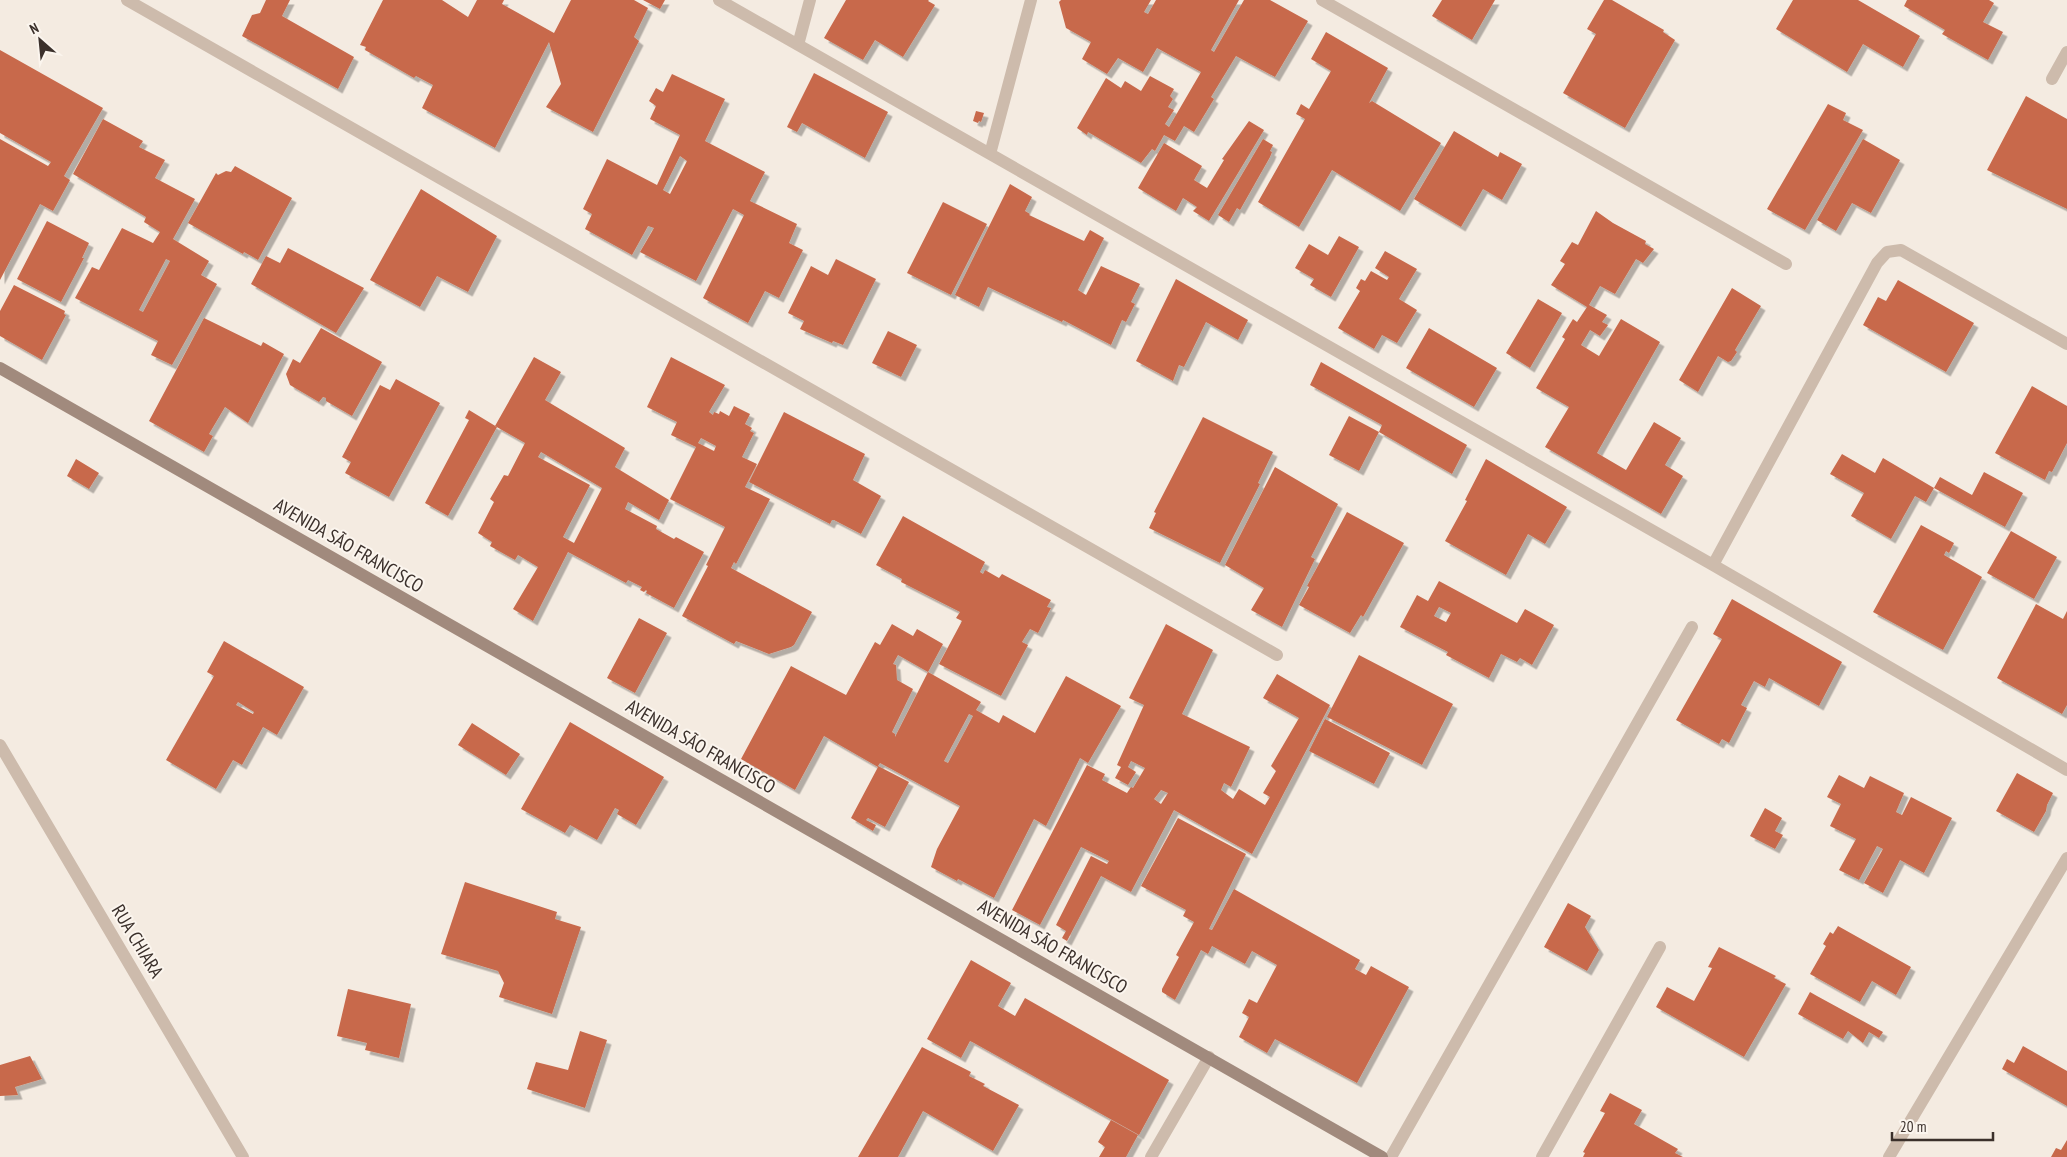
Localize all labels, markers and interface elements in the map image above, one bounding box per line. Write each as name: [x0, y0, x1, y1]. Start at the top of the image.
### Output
north arrow: [15, 15, 65, 65]
text: N: [27, 19, 42, 38]
street label: AVENIDA SÃO FRANCISCO: [270, 492, 428, 598]
street label: AVENIDA SÃO FRANCISCO: [622, 693, 780, 799]
street label: AVENIDA SÃO FRANCISCO: [974, 893, 1132, 999]
street label: RUA CHIARA: [107, 900, 169, 982]
scale bar: [1892, 1110, 1993, 1142]
text: 20 m: [1900, 1117, 1926, 1136]

